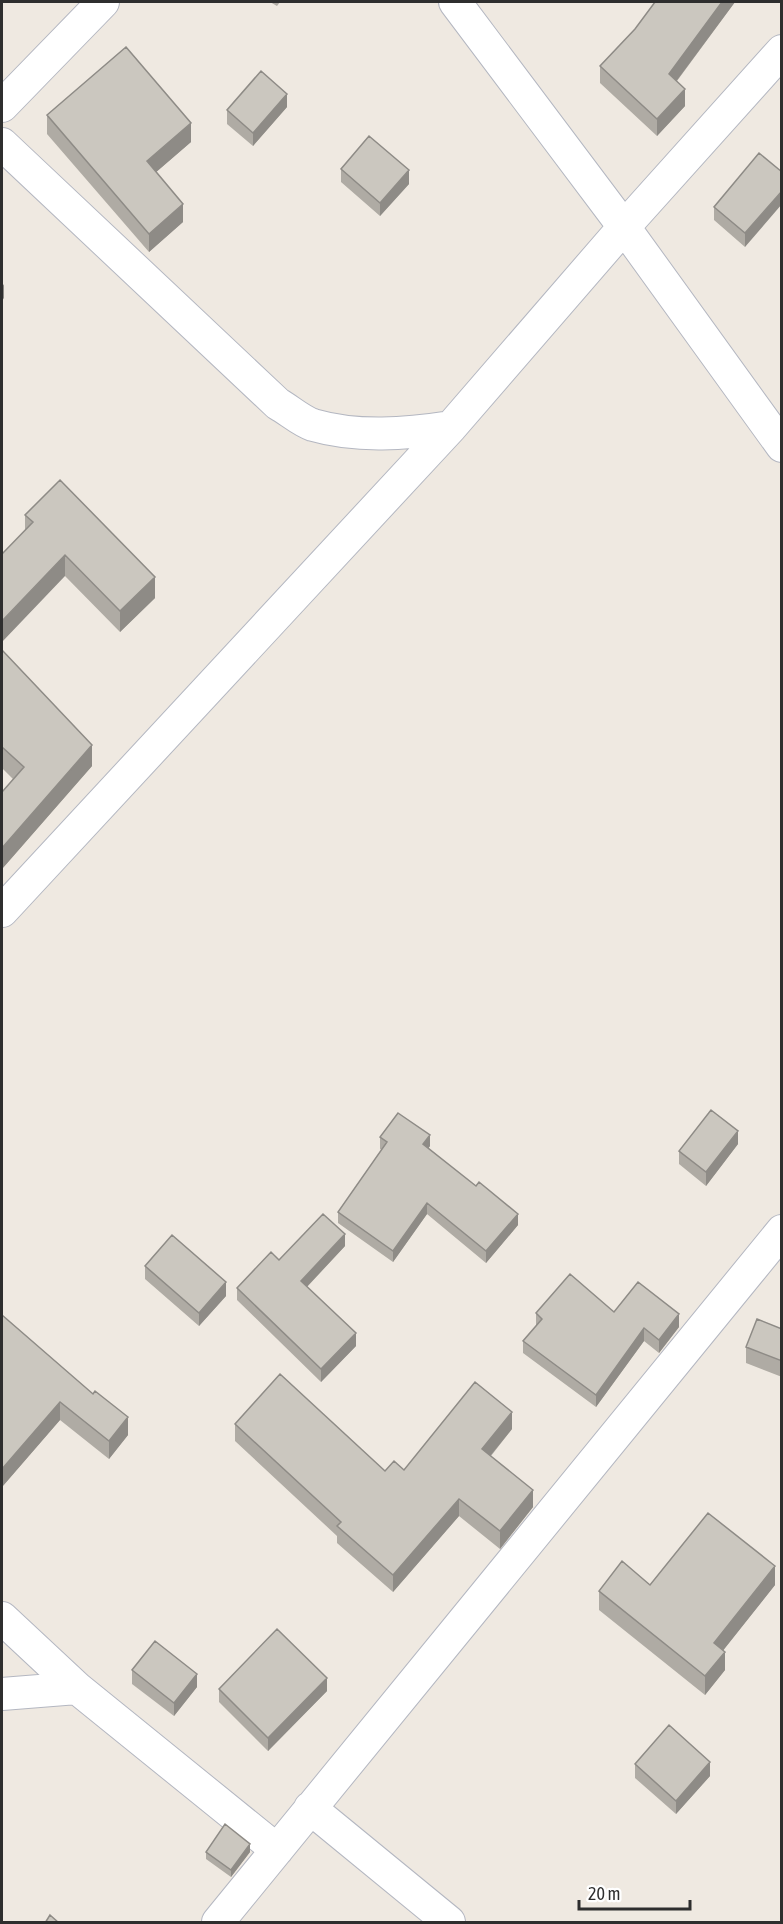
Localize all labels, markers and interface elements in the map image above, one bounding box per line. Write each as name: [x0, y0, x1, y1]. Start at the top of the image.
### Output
scale bar: [579, 1873, 690, 1911]
text: 20 m: [588, 1883, 620, 1904]

